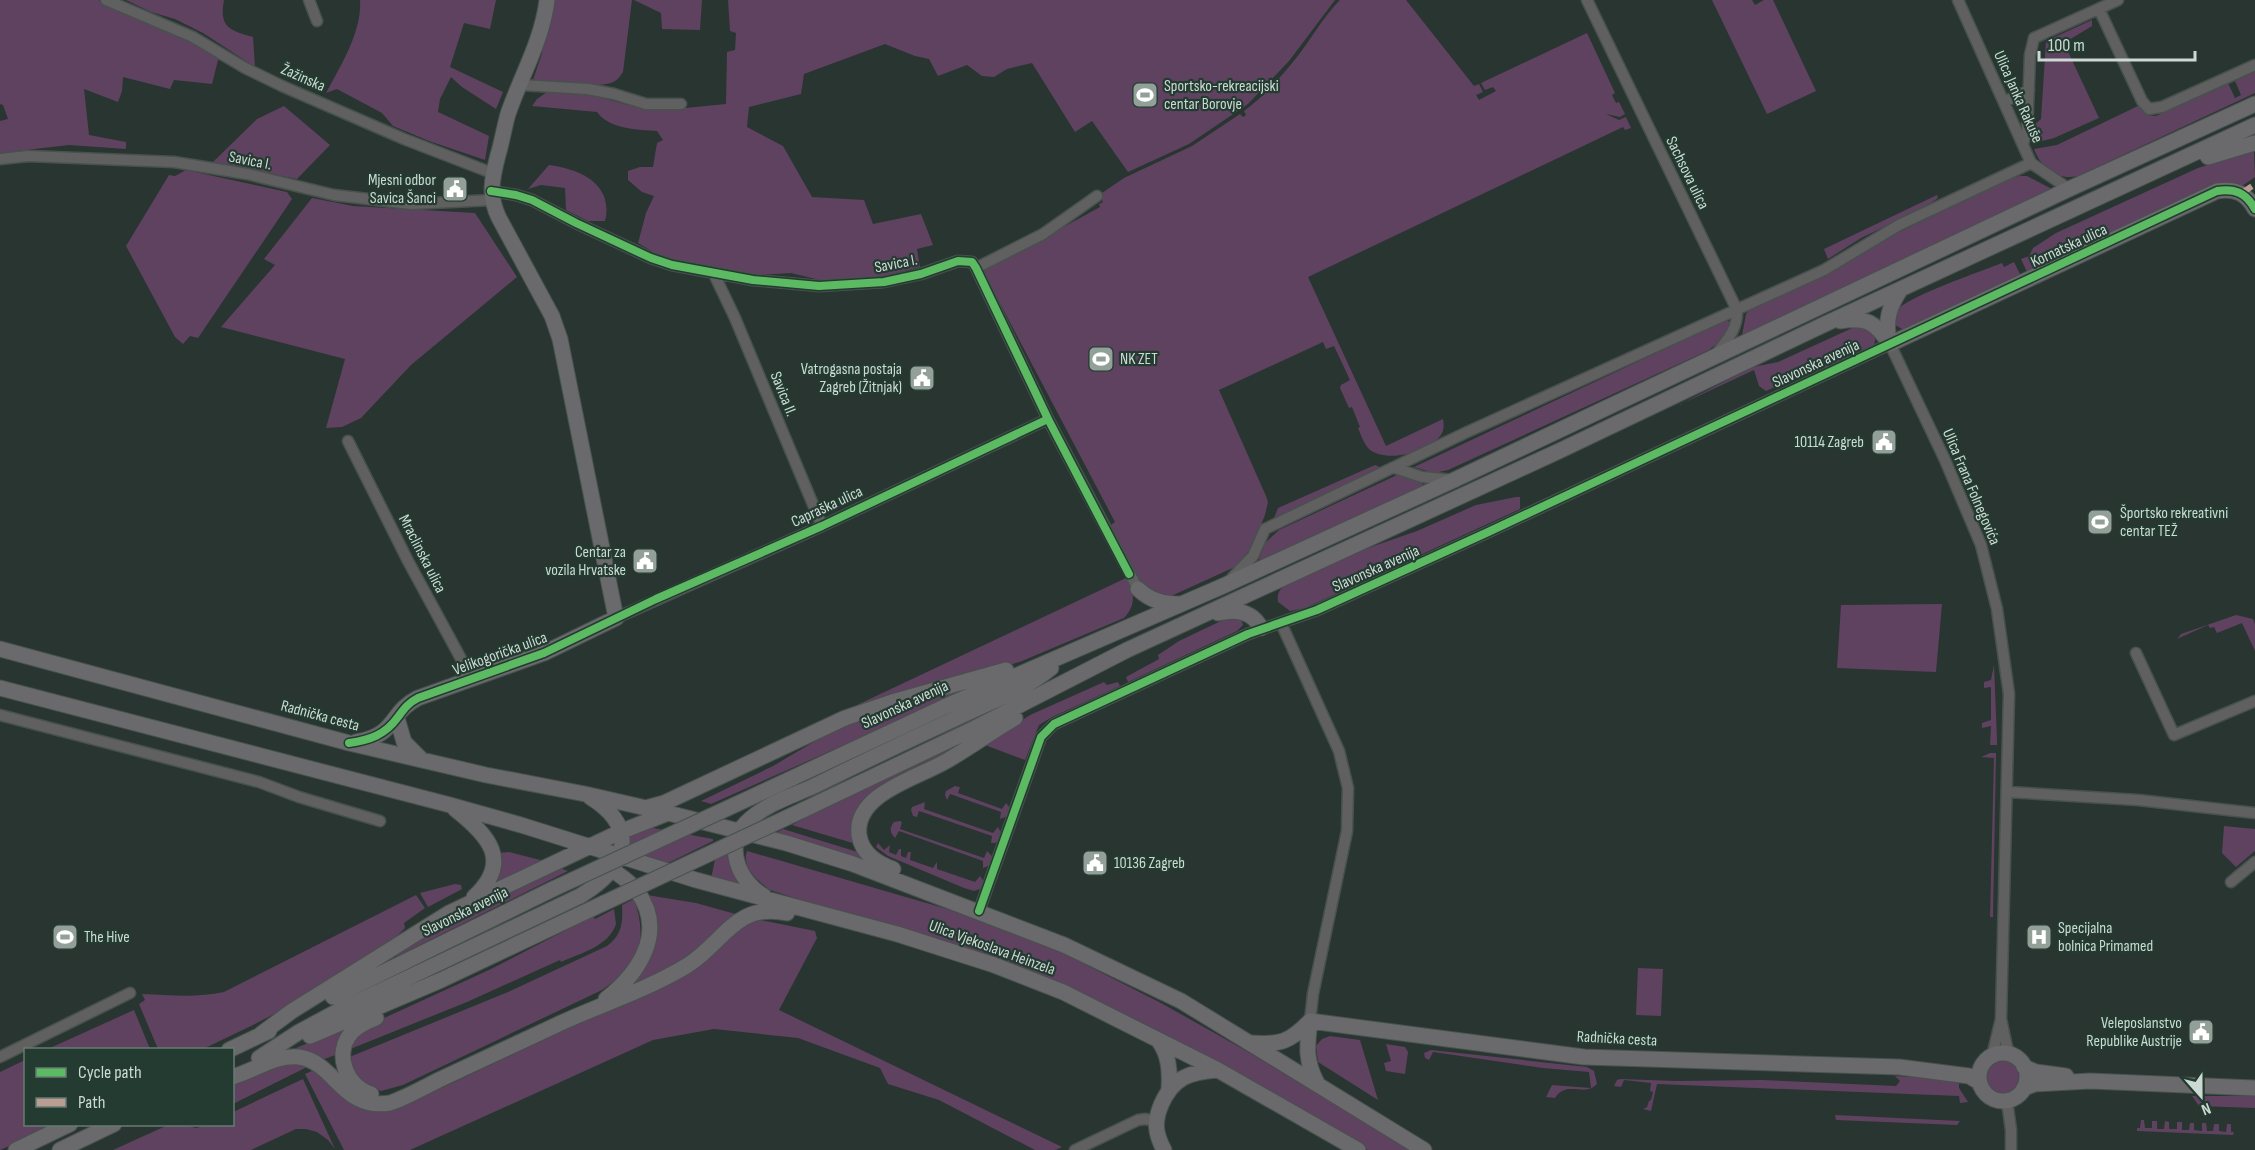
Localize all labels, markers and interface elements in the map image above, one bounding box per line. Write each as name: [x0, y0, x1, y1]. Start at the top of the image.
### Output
scale bar: [2039, 24, 2195, 62]
text: 100 m: [2048, 35, 2085, 56]
street label: Ulica Janka Rakuše: [1989, 48, 2047, 146]
street label: Žažinska: [278, 60, 328, 96]
place label: Sportsko-rekreacijski centar Borovje: [1164, 77, 1279, 114]
sports icon: Sportsko-rekreacijski centar Borovje: [1130, 80, 1160, 110]
street label: Sachsova ulica: [1661, 134, 1713, 212]
street label: Savica I.: [227, 148, 273, 174]
place label: Mjesni odbor Savica Šanci: [368, 171, 436, 208]
public building icon: Mjesni odbor Savica Šanci: [440, 174, 470, 204]
street label: Kornatska ulica: [2028, 220, 2110, 272]
street label: Savica I.: [873, 251, 919, 277]
street label: Slavonska avenija: [1770, 336, 1862, 392]
sports icon: NK ZET: [1086, 344, 1116, 374]
place label: NK ZET: [1120, 350, 1158, 369]
place label: Vatrogasna postaja Zagreb (Žitnjak): [801, 360, 902, 397]
public building icon: Vatrogasna postaja Zagreb (Žitnjak): [907, 363, 937, 393]
street label: Savica II.: [765, 369, 801, 419]
street label: Ulica Frana Folnegovića: [1938, 426, 2004, 548]
public building icon: 10114 Zagreb: [1869, 427, 1899, 457]
place label: 10114 Zagreb: [1794, 433, 1864, 452]
street label: Capraška ulica: [788, 482, 866, 532]
place label: Športsko rekreativni centar TEŽ: [2120, 504, 2228, 541]
sports icon: Športsko rekreativni centar TEŽ: [2085, 507, 2115, 537]
street label: Mraclinska ulica: [394, 512, 450, 596]
street label: Slavonska avenija: [1329, 541, 1423, 597]
place label: Centar za vozila Hrvatske: [545, 543, 626, 580]
public building icon: Centar za vozila Hrvatske: [630, 546, 660, 576]
street label: Velikogorička ulica: [450, 628, 550, 680]
street label: Slavonska avenija: [859, 677, 951, 733]
street label: Radnička cesta: [279, 696, 361, 736]
public building icon: 10136 Zagreb: [1080, 848, 1110, 878]
place label: 10136 Zagreb: [1114, 854, 1185, 873]
street label: Slavonska avenija: [419, 883, 511, 941]
street label: Ulica Vjekoslava Heinzela: [926, 916, 1058, 980]
place label: Specijalna bolnica Primamed: [2058, 919, 2153, 956]
sports icon: The Hive: [50, 922, 80, 952]
hospital icon: Specijalna bolnica Primamed: [2024, 922, 2054, 952]
place label: The Hive: [84, 928, 130, 947]
place label: Veleposlanstvo Republike Austrije: [2086, 1014, 2182, 1051]
public building icon: Veleposlanstvo Republike Austrije: [2186, 1017, 2216, 1047]
street label: Radnička cesta: [1576, 1027, 1658, 1051]
legend: [24, 1048, 234, 1126]
text: Cycle path: [78, 1062, 142, 1083]
north arrow: [2171, 1066, 2231, 1126]
text: Path: [78, 1092, 106, 1113]
text: N: [2198, 1098, 2213, 1119]

